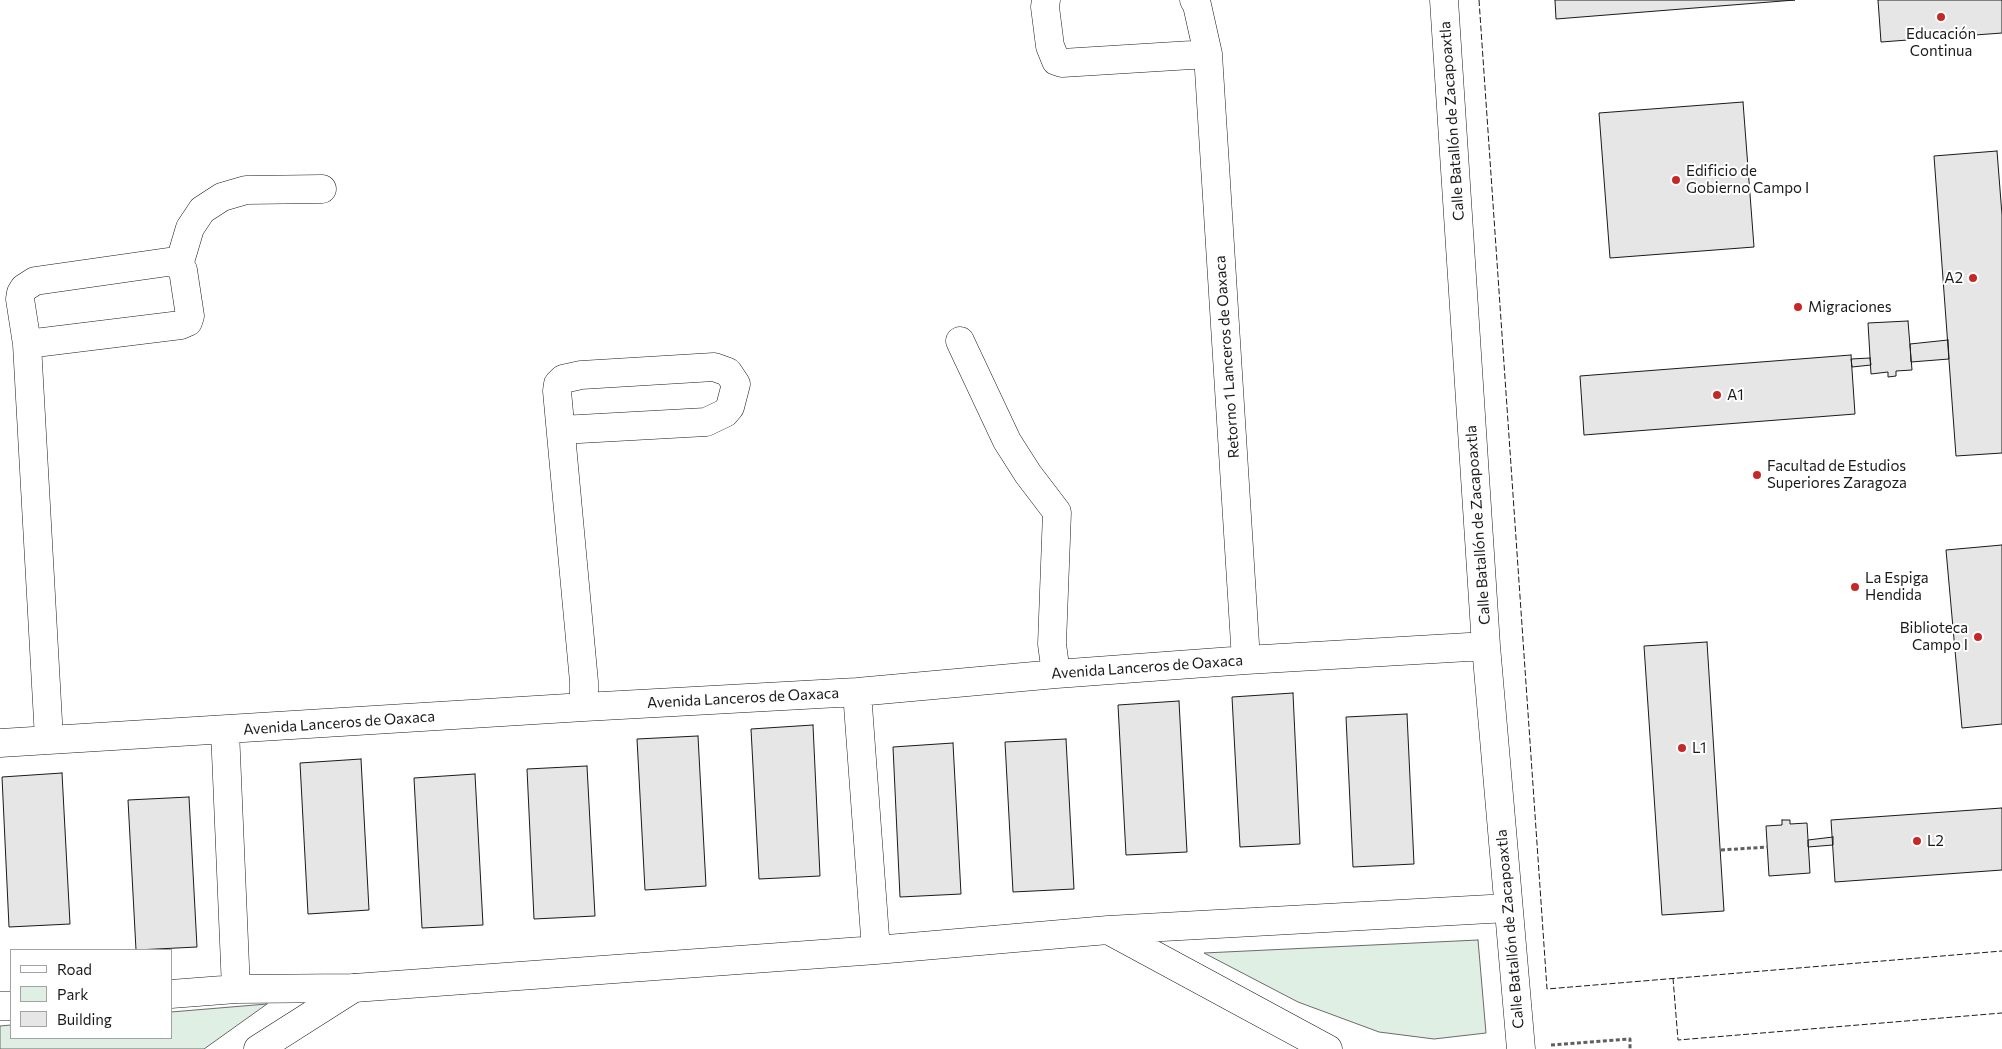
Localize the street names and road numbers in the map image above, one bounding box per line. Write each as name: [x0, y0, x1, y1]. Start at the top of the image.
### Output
street label: Calle Batallón de Zacapoaxtla: [1436, 21, 1468, 221]
street label: Retorno 1 Lanceros de Oaxaca: [1211, 255, 1243, 459]
street label: Calle Batallón de Zacapoaxtla: [1462, 425, 1494, 625]
street label: Avenida Lanceros de Oaxaca: [1051, 651, 1243, 683]
street label: Avenida Lanceros de Oaxaca: [647, 684, 839, 712]
street label: Avenida Lanceros de Oaxaca: [243, 707, 435, 739]
street label: Calle Batallón de Zacapoaxtla: [1492, 829, 1528, 1029]

